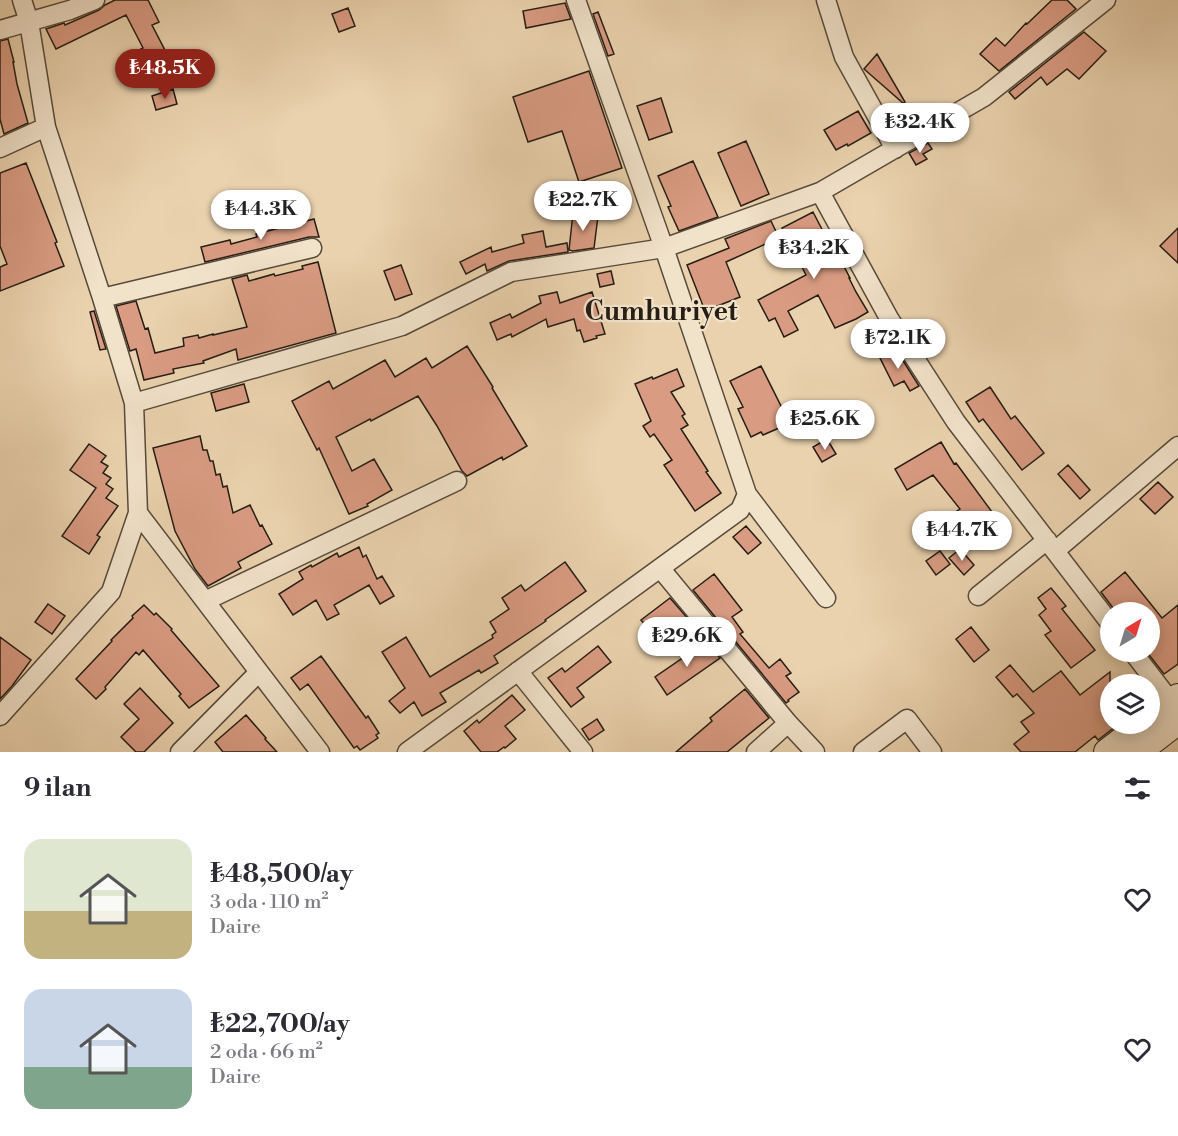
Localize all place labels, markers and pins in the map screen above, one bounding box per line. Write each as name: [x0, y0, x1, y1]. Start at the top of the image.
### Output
pin: ₺48.5K: [116, 49, 214, 100]
pin: ₺32.4K: [871, 103, 969, 154]
pin: ₺22.7K: [534, 181, 632, 232]
pin: ₺44.3K: [212, 190, 310, 241]
pin: ₺34.2K: [765, 229, 863, 280]
pin: ₺72.1K: [849, 319, 947, 370]
pin: ₺25.6K: [776, 400, 874, 451]
pin: ₺44.7K: [913, 511, 1011, 562]
pin: ₺29.6K: [638, 617, 736, 668]

